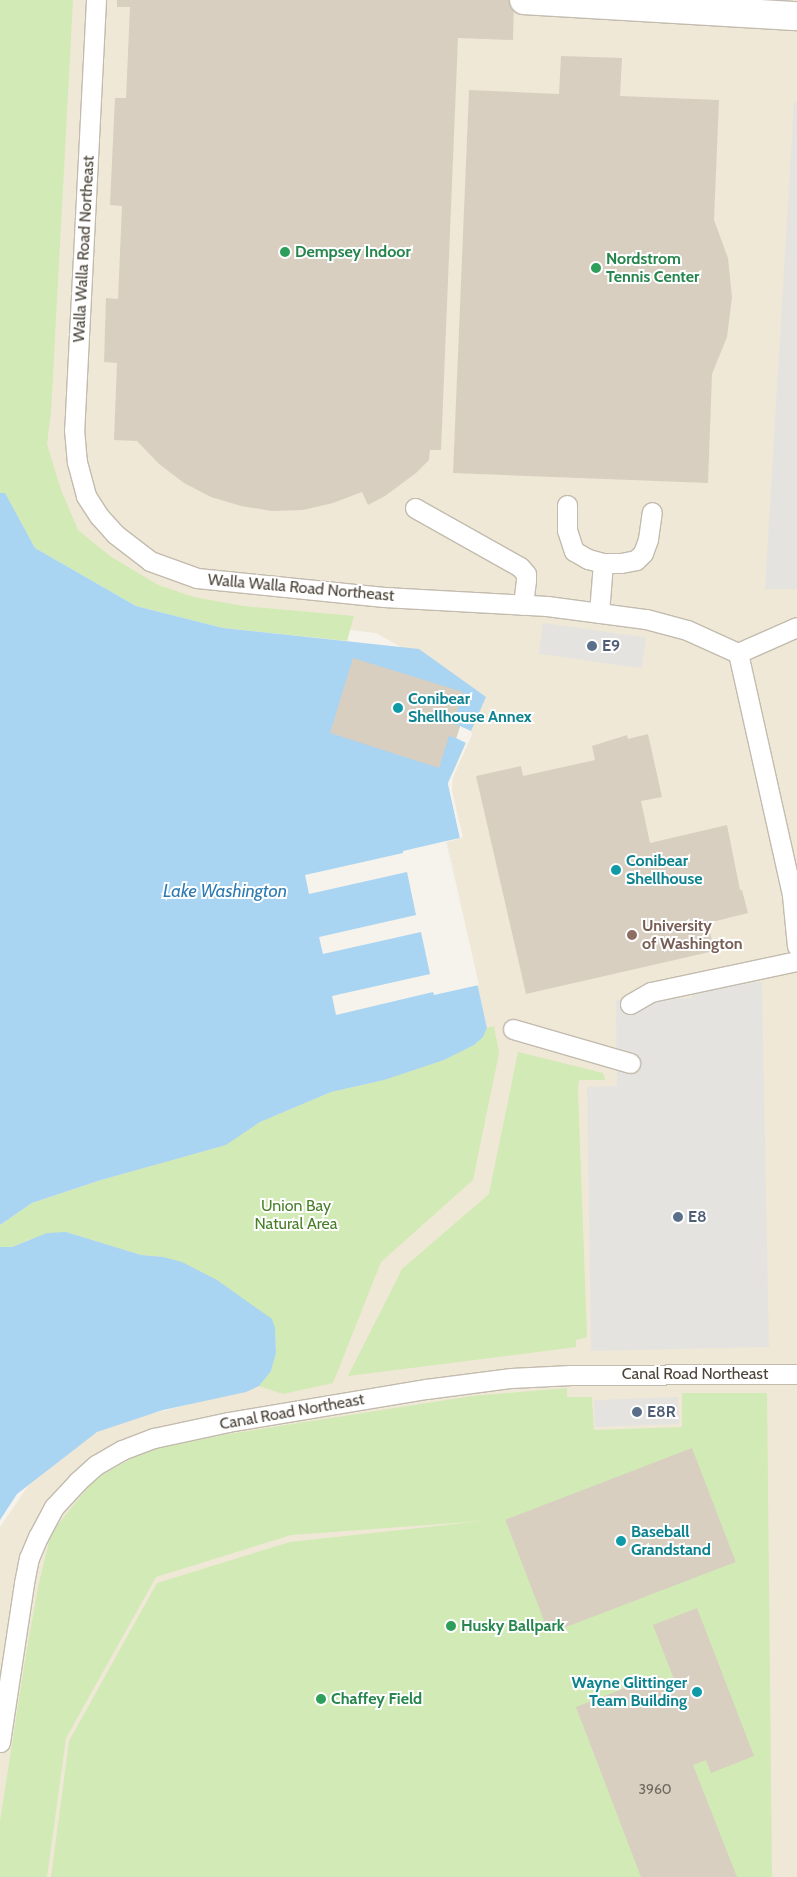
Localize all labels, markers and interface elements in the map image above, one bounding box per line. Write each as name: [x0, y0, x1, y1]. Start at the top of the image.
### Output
street label: Walla Walla Road Northeast: [70, 155, 98, 343]
place label: Dempsey Indoor: [295, 242, 411, 262]
marker: Dempsey Indoor: [279, 246, 291, 258]
place label: Nordstrom Tennis Center: [606, 249, 699, 287]
marker: Nordstrom Tennis Center: [590, 262, 602, 274]
street label: Walla Walla Road Northeast: [207, 570, 395, 606]
place label: E9: [602, 636, 620, 656]
marker: E9: [586, 640, 598, 652]
place label: Conibear Shellhouse Annex: [408, 689, 532, 727]
marker: Conibear Shellhouse Annex: [392, 702, 404, 714]
place label: Conibear Shellhouse: [626, 851, 702, 889]
marker: Conibear Shellhouse: [610, 864, 622, 876]
water label: Lake Washington: [163, 880, 287, 902]
place label: University of Washington: [642, 916, 743, 954]
marker: University of Washington: [626, 929, 638, 941]
park label: Union Bay Natural Area: [255, 1196, 337, 1234]
place label: E8: [688, 1207, 707, 1227]
marker: E8: [672, 1211, 684, 1223]
street label: Canal Road Northeast: [622, 1364, 768, 1384]
street label: Canal Road Northeast: [218, 1390, 366, 1434]
place label: E8R: [647, 1402, 676, 1422]
marker: E8R: [631, 1406, 643, 1418]
place label: Baseball Grandstand: [631, 1522, 711, 1560]
marker: Baseball Grandstand: [615, 1535, 627, 1547]
place label: Husky Ballpark: [461, 1616, 565, 1636]
marker: Husky Ballpark: [445, 1620, 457, 1632]
place label: Wayne Glittinger Team Building: [572, 1673, 687, 1711]
marker: Wayne Glittinger Team Building: [691, 1686, 703, 1698]
place label: Chaffey Field: [331, 1689, 422, 1709]
marker: Chaffey Field: [315, 1693, 327, 1705]
house number: 3960: [638, 1781, 672, 1797]

